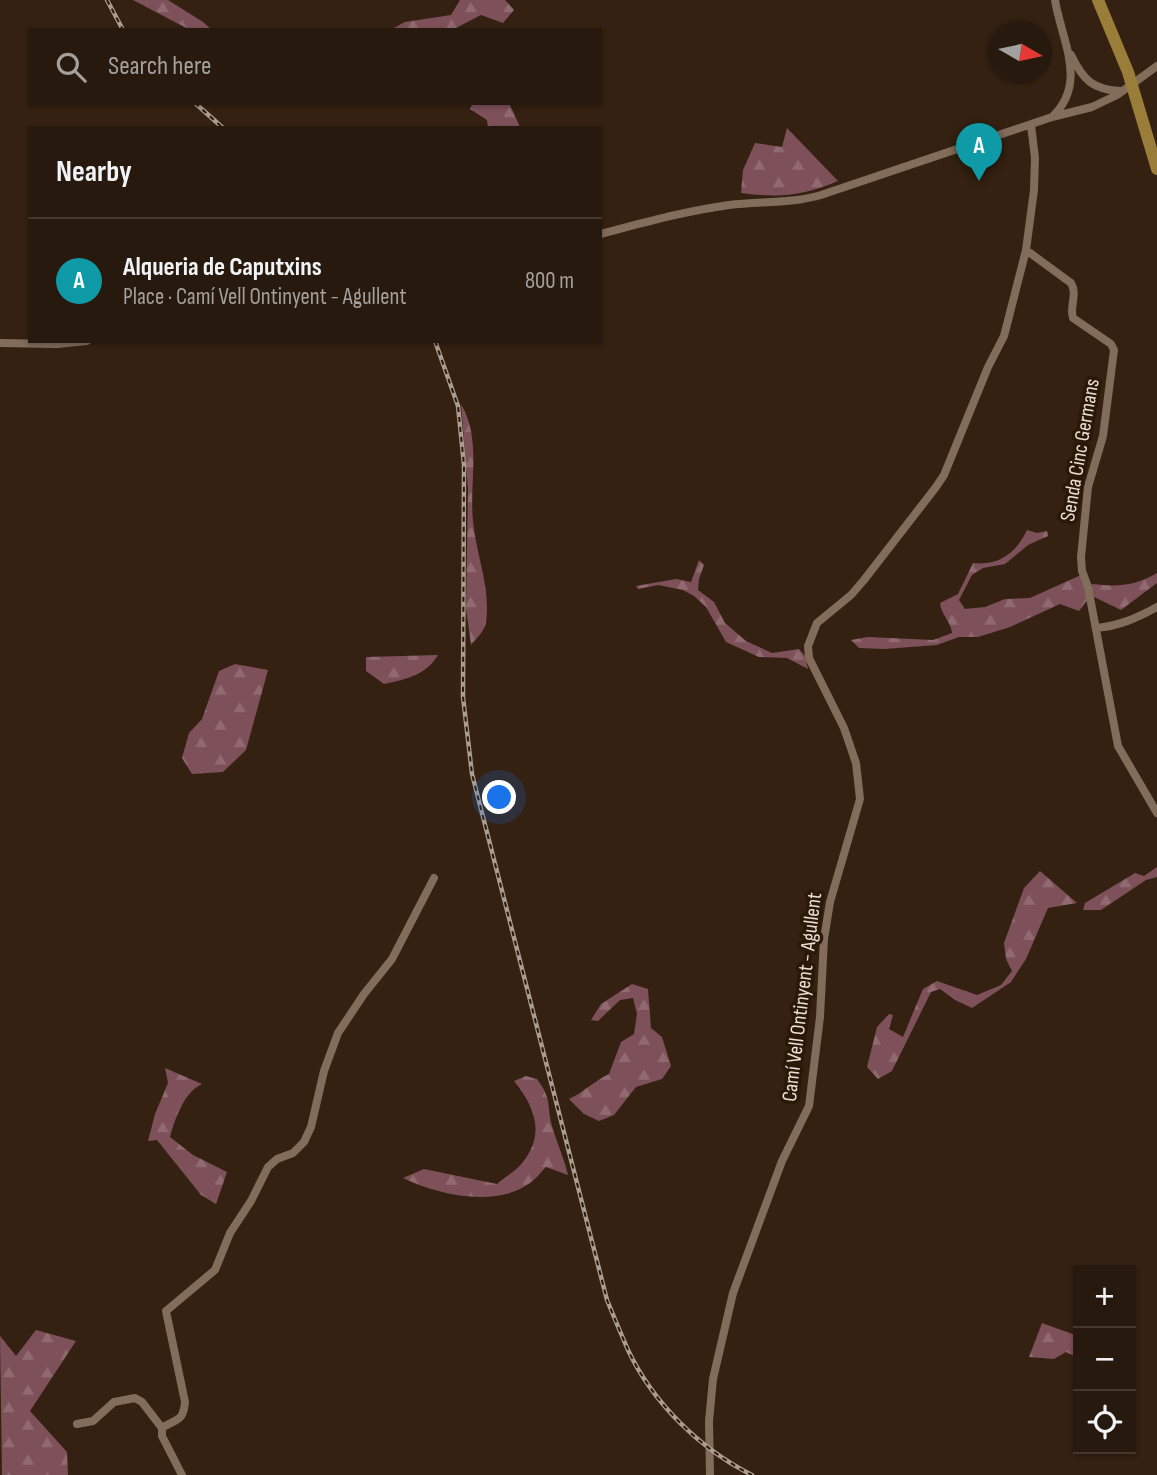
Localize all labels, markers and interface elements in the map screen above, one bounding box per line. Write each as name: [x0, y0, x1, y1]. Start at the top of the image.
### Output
north arrow: [989, 21, 1052, 84]
search box: [28, 28, 602, 105]
icon: search: [52, 48, 90, 86]
text: Search here: [108, 51, 211, 82]
pin: A: [956, 123, 1002, 181]
text: Nearby: [56, 154, 132, 190]
text: Alqueria de Caputxins: [123, 252, 322, 283]
text: A: [74, 267, 84, 295]
text: 800 m: [525, 267, 574, 295]
text: Place · Camí Vell Ontinyent - Agullent: [123, 283, 406, 311]
street label: Senda Cinc Germans: [1055, 377, 1105, 523]
your location: [482, 780, 516, 814]
street label: Camí Vell Ontinyent - Agullent: [777, 891, 827, 1103]
map controls: [1073, 1265, 1136, 1454]
button: +: [1073, 1265, 1136, 1328]
button: −: [1073, 1328, 1136, 1391]
button: locate: [1073, 1391, 1136, 1454]

